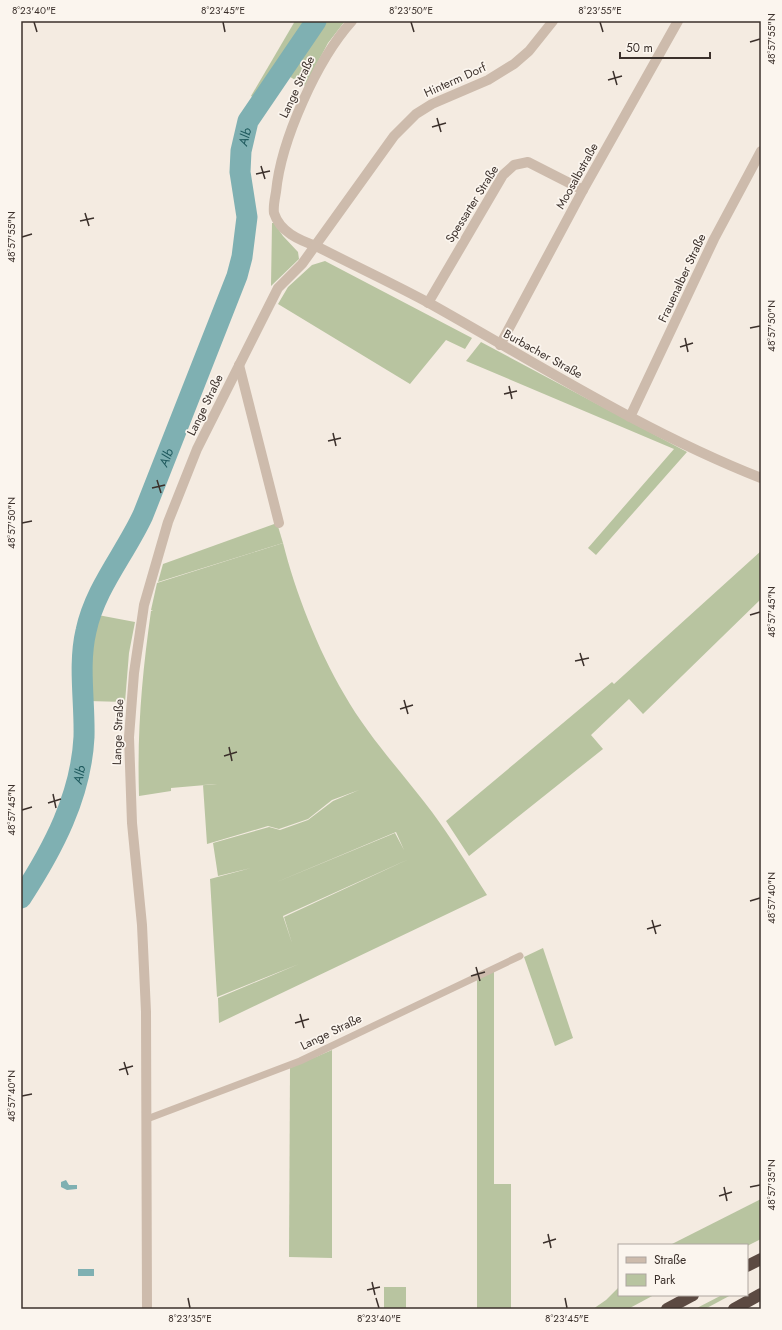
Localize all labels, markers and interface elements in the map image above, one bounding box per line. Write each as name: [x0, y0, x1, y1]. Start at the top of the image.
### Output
text: 8°23'40"E: [12, 3, 56, 18]
text: 8°23'45"E: [201, 3, 245, 18]
text: 8°23'50"E: [389, 3, 433, 18]
text: 8°23'55"E: [578, 3, 622, 18]
text: 48°57'55"N: [764, 13, 779, 65]
scale bar: [620, 34, 710, 60]
text: 50 m: [626, 39, 653, 57]
street label: Lange Straße: [275, 53, 319, 121]
street label: Hinterm Dorf: [421, 58, 490, 102]
water label: Alb: [233, 125, 256, 149]
street label: Moosalbstraße: [551, 139, 603, 213]
street label: Spessarter Straße: [441, 162, 503, 246]
text: 48°57'55"N: [4, 211, 19, 263]
street label: Frauenalber Straße: [654, 231, 710, 325]
text: 48°57'50"N: [764, 300, 779, 352]
street label: Burbacher Straße: [500, 325, 586, 383]
street label: Lange Straße: [182, 371, 228, 439]
water label: Alb: [153, 444, 178, 470]
text: 48°57'50"N: [4, 497, 19, 549]
text: 48°57'45"N: [764, 586, 779, 638]
street label: Lange Straße: [108, 699, 128, 765]
water label: Alb: [67, 763, 90, 787]
text: 48°57'45"N: [4, 784, 19, 836]
text: 48°57'40"N: [764, 872, 779, 924]
street label: Lange Straße: [297, 1009, 365, 1055]
text: 48°57'40"N: [4, 1070, 19, 1122]
text: 48°57'35"N: [764, 1159, 779, 1211]
legend: [618, 1244, 748, 1296]
text: Straße: [654, 1251, 686, 1269]
text: Park: [654, 1271, 676, 1289]
text: 8°23'35"E: [168, 1311, 212, 1326]
text: 8°23'40"E: [357, 1311, 401, 1326]
text: 8°23'45"E: [545, 1311, 589, 1326]

